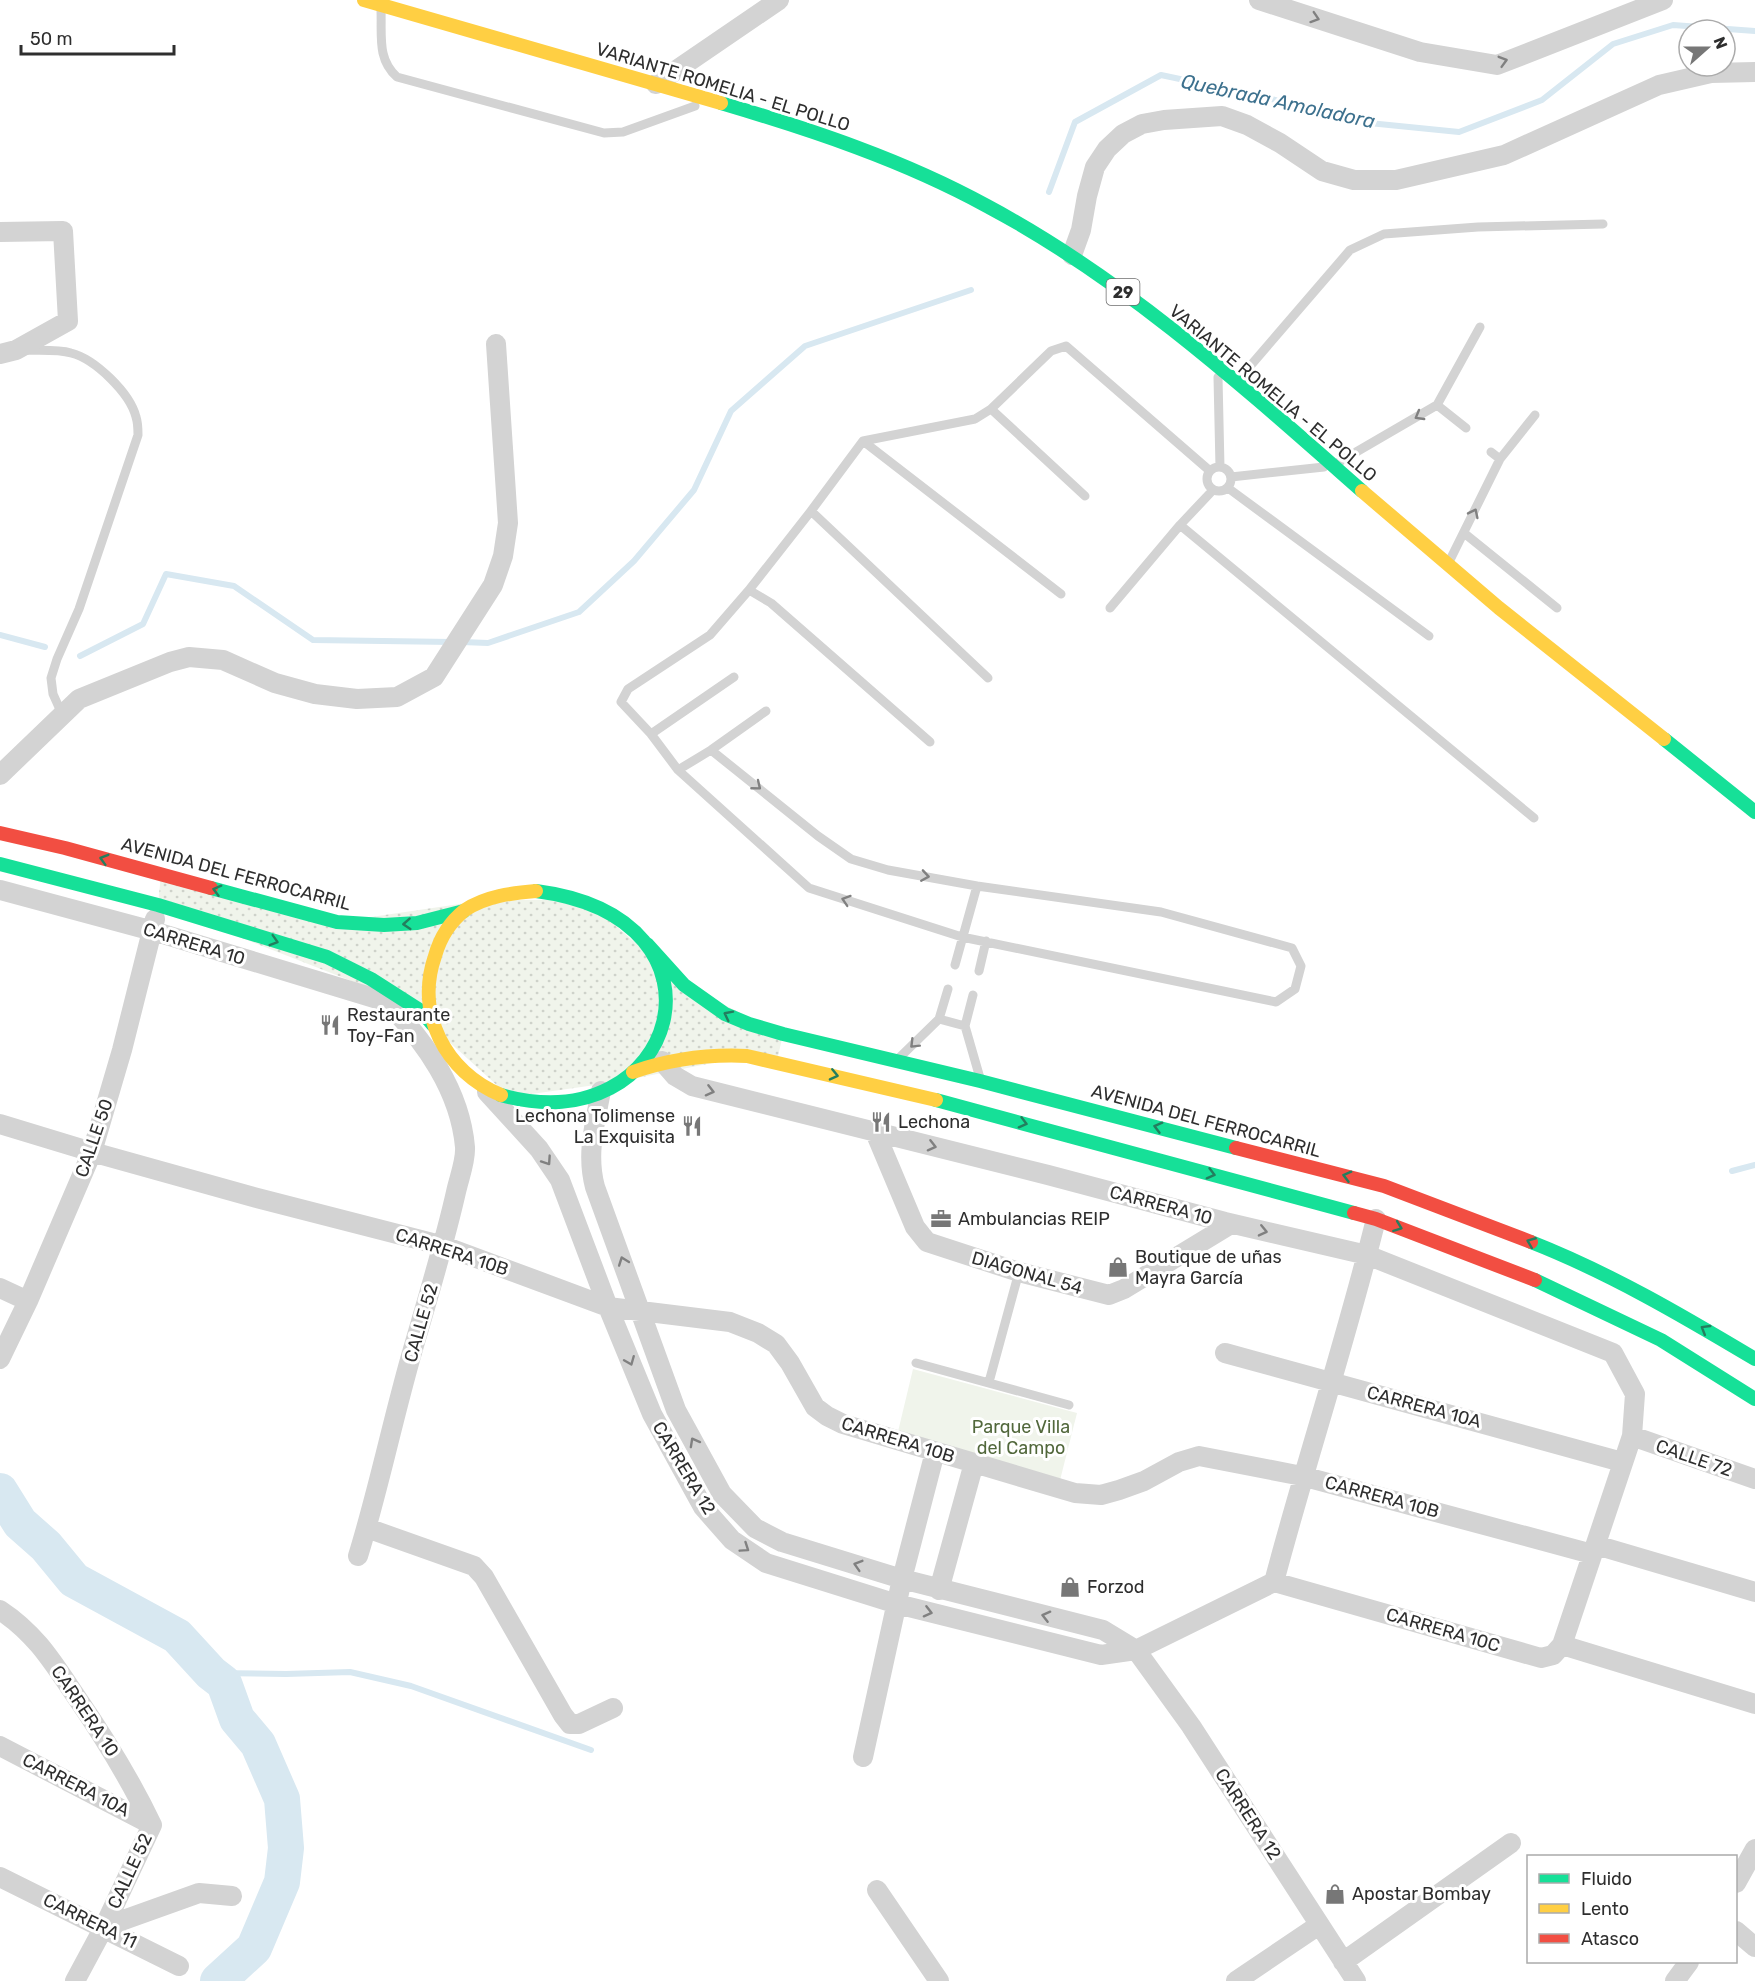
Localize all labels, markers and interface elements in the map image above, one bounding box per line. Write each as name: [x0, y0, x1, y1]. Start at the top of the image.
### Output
one-way arrow: [1309, 11, 1320, 23]
scale bar: [21, 18, 174, 56]
north arrow: [1677, 18, 1737, 78]
text: 50 m: [30, 28, 73, 50]
text: N: [1710, 34, 1731, 52]
street label: VARIANTE ROMELIA - EL POLLO: [593, 38, 853, 136]
one-way arrow: [1497, 56, 1507, 69]
water label: Quebrada Amoladora: [1179, 69, 1378, 133]
road number: 29: [1106, 279, 1140, 305]
street label: VARIANTE ROMELIA - EL POLLO: [1165, 300, 1381, 486]
one-way arrow: [1415, 409, 1425, 420]
one-way arrow: [1467, 508, 1479, 519]
one-way arrow: [750, 779, 761, 790]
street label: AVENIDA DEL FERROCARRIL: [119, 833, 353, 915]
one-way arrow: [99, 854, 110, 866]
one-way arrow: [920, 869, 930, 882]
one-way arrow: [212, 884, 222, 897]
one-way arrow: [841, 895, 852, 907]
one-way arrow: [403, 917, 412, 930]
street label: CARRERA 10: [140, 918, 248, 970]
one-way arrow: [268, 934, 279, 946]
place label: Restaurante Toy-Fan: [347, 1004, 450, 1047]
one-way arrow: [724, 1010, 735, 1022]
restaurant icon: Restaurante Toy-Fan: [318, 1013, 342, 1037]
one-way arrow: [910, 1037, 921, 1047]
one-way arrow: [829, 1068, 839, 1081]
street label: AVENIDA DEL FERROCARRIL: [1089, 1080, 1323, 1162]
one-way arrow: [705, 1083, 715, 1096]
street label: CALLE 50: [70, 1096, 118, 1180]
place label: Lechona Tolimense La Exquisita: [515, 1105, 675, 1148]
restaurant icon: Lechona: [869, 1110, 893, 1134]
place label: Lechona: [898, 1111, 970, 1133]
restaurant icon: Lechona Tolimense La Exquisita: [680, 1114, 704, 1138]
one-way arrow: [1018, 1115, 1028, 1128]
one-way arrow: [1154, 1122, 1164, 1134]
one-way arrow: [927, 1139, 937, 1152]
one-way arrow: [540, 1154, 551, 1165]
one-way arrow: [1205, 1167, 1216, 1179]
one-way arrow: [1342, 1171, 1352, 1184]
street label: CARRERA 10: [1107, 1181, 1215, 1229]
office icon: Ambulancias REIP: [929, 1207, 953, 1231]
place label: Ambulancias REIP: [958, 1208, 1110, 1230]
one-way arrow: [1392, 1220, 1403, 1232]
street label: CARRERA 10B: [393, 1223, 511, 1281]
one-way arrow: [1258, 1224, 1268, 1237]
one-way arrow: [1526, 1237, 1537, 1249]
place label: Boutique de uñas Mayra García: [1135, 1246, 1282, 1289]
street label: DIAGONAL 54: [969, 1247, 1085, 1299]
shop icon: Boutique de uñas Mayra García: [1106, 1255, 1130, 1279]
one-way arrow: [617, 1257, 630, 1267]
street label: CALLE 52: [399, 1281, 443, 1365]
one-way arrow: [1701, 1324, 1711, 1336]
one-way arrow: [623, 1354, 635, 1365]
street label: CARRERA 10A: [1364, 1381, 1484, 1433]
street label: CARRERA 10B: [839, 1412, 957, 1468]
park label: Parque Villa del Campo: [972, 1416, 1070, 1459]
street label: CARRERA 12: [648, 1418, 720, 1518]
street label: CALLE 72: [1653, 1435, 1735, 1481]
one-way arrow: [690, 1438, 701, 1449]
street label: CARRERA 10B: [1322, 1471, 1442, 1523]
one-way arrow: [738, 1541, 749, 1552]
one-way arrow: [853, 1560, 864, 1573]
shop icon: Forzod: [1058, 1575, 1082, 1599]
place label: Forzod: [1087, 1576, 1145, 1598]
street label: CARRERA 10C: [1384, 1603, 1502, 1657]
one-way arrow: [923, 1604, 933, 1617]
one-way arrow: [1041, 1610, 1051, 1623]
street label: CARRERA 10: [46, 1661, 124, 1761]
street label: CARRERA 10A: [19, 1749, 133, 1821]
street label: CARRERA 12: [1210, 1764, 1286, 1864]
street label: CALLE 52: [103, 1830, 157, 1912]
legend: [1527, 1855, 1737, 1963]
text: Fluido: [1581, 1868, 1632, 1890]
shop icon: Apostar Bombay: [1323, 1882, 1347, 1906]
place label: Apostar Bombay: [1352, 1883, 1491, 1905]
street label: CARRERA 11: [40, 1889, 140, 1953]
text: Lento: [1581, 1898, 1629, 1920]
text: Atasco: [1581, 1928, 1639, 1950]

